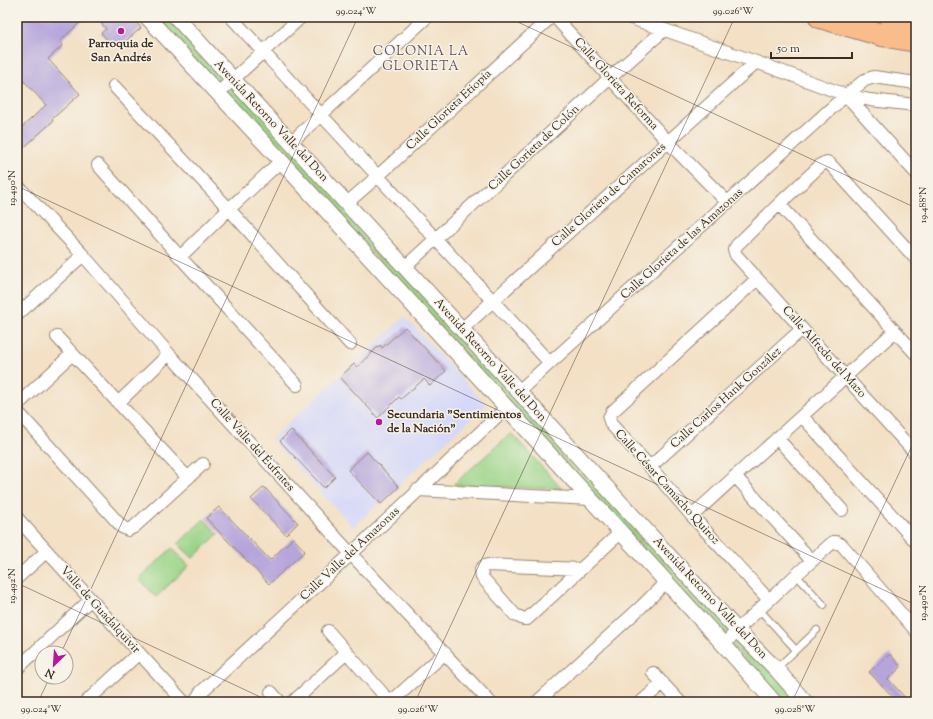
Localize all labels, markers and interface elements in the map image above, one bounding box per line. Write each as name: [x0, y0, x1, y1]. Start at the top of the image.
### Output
text: 99.024°W: [336, 4, 376, 19]
text: 99.026°W: [713, 4, 753, 19]
marker: Parroquia de San Andrés: [116, 26, 126, 36]
street label: Calle Glorieta Reforma: [569, 34, 663, 135]
scale bar: [771, 34, 852, 60]
place label: Parroquia de San Andrés: [88, 35, 154, 67]
text: 50 m: [776, 40, 800, 58]
district label: COLONIA LA GLORIETA: [373, 43, 469, 76]
street label: Avenida Retorno Valle del Don: [209, 56, 333, 186]
street label: Calle Glorieta Etiopía: [402, 65, 496, 155]
street label: Calle Gorieta de Colón: [484, 101, 584, 195]
street label: Calle Glorieta de Camarones: [548, 138, 670, 251]
text: 19.490°N: [5, 170, 20, 206]
street label: Calle Glorieta de las Amazonas: [617, 184, 748, 304]
text: 19.488°N: [916, 187, 931, 223]
street label: Avenida Retorno Valle del Don: [429, 294, 551, 426]
street label: Calle Alfredo del Mazo: [778, 302, 871, 402]
street label: Calle Carlos Hank González: [666, 343, 786, 453]
street label: Calle Valle del Éufrates: [205, 394, 299, 496]
place label: Secundaria "Sentimientos de la Nación": [387, 406, 521, 438]
marker: Secundaria "Sentimientos de la Nación": [374, 417, 384, 427]
street label: Calle César Camacho Quiroz: [610, 425, 724, 549]
street label: Calle Valle del Amazonas: [296, 503, 404, 605]
street label: Avenida Retorno Valle del Don: [648, 533, 772, 663]
street label: Valle de Guadalquivir: [56, 562, 145, 658]
text: 19.492°N: [5, 568, 20, 604]
text: 19.490°N: [916, 585, 931, 621]
north arrow: [34, 645, 74, 685]
text: N: [43, 664, 58, 683]
text: 99.024°W: [21, 702, 61, 717]
text: 99.026°W: [398, 702, 438, 717]
text: 99.028°W: [775, 702, 815, 717]

